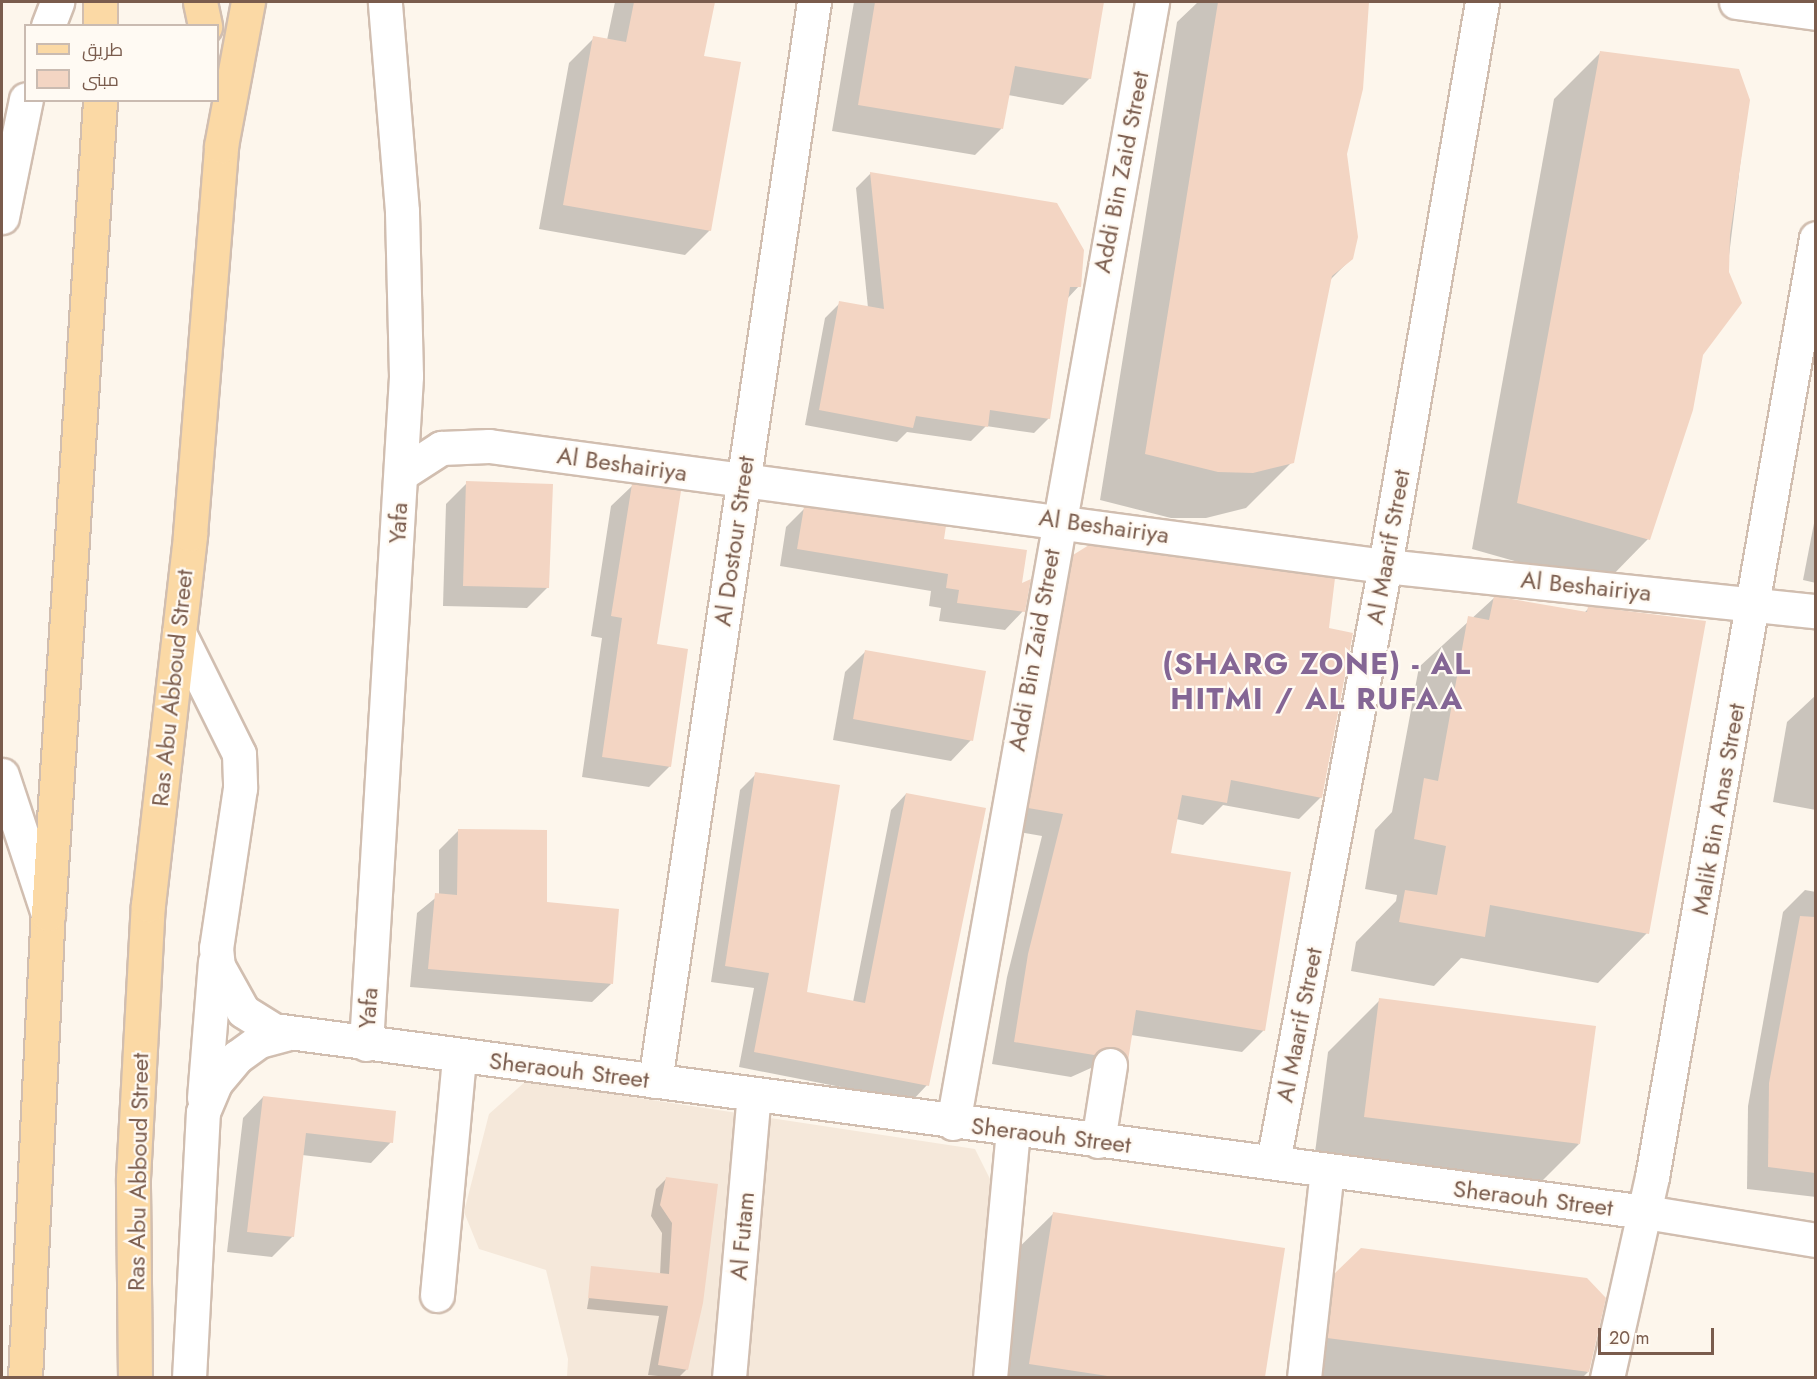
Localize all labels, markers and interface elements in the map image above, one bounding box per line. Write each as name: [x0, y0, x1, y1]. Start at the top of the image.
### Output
legend: [24, 24, 219, 102]
text: طريق: [82, 37, 123, 63]
text: مبنى: [82, 67, 119, 93]
street label: Addi Bin Zaid Street: [1087, 69, 1155, 275]
street label: Al Beshairiya: [555, 441, 689, 487]
street label: Al Dostour Street: [708, 454, 760, 628]
street label: Al Maarif Street: [1360, 467, 1416, 627]
street label: Yafa: [383, 502, 413, 544]
street label: Al Beshairiya: [1037, 503, 1171, 549]
street label: Addi Bin Zaid Street: [1002, 547, 1066, 753]
street label: Al Beshairiya: [1519, 565, 1653, 607]
street label: Ras Abu Abboud Street: [145, 568, 199, 808]
district label: (SHARG ZONE) - AL HITMI / AL RUFAA: [1162, 646, 1472, 716]
street label: Malik Bin Anas Street: [1685, 701, 1751, 917]
street label: Al Maarif Street: [1270, 945, 1328, 1105]
street label: Yafa: [352, 987, 384, 1029]
street label: Sheraouh Street: [488, 1046, 650, 1094]
street label: Ras Abu Abboud Street: [122, 1053, 154, 1291]
street label: Sheraouh Street: [970, 1111, 1132, 1159]
street label: Sheraouh Street: [1452, 1174, 1614, 1222]
street label: Al Futam: [724, 1191, 760, 1281]
scale bar: [1601, 1316, 1716, 1354]
text: 20 m: [1609, 1325, 1649, 1351]

